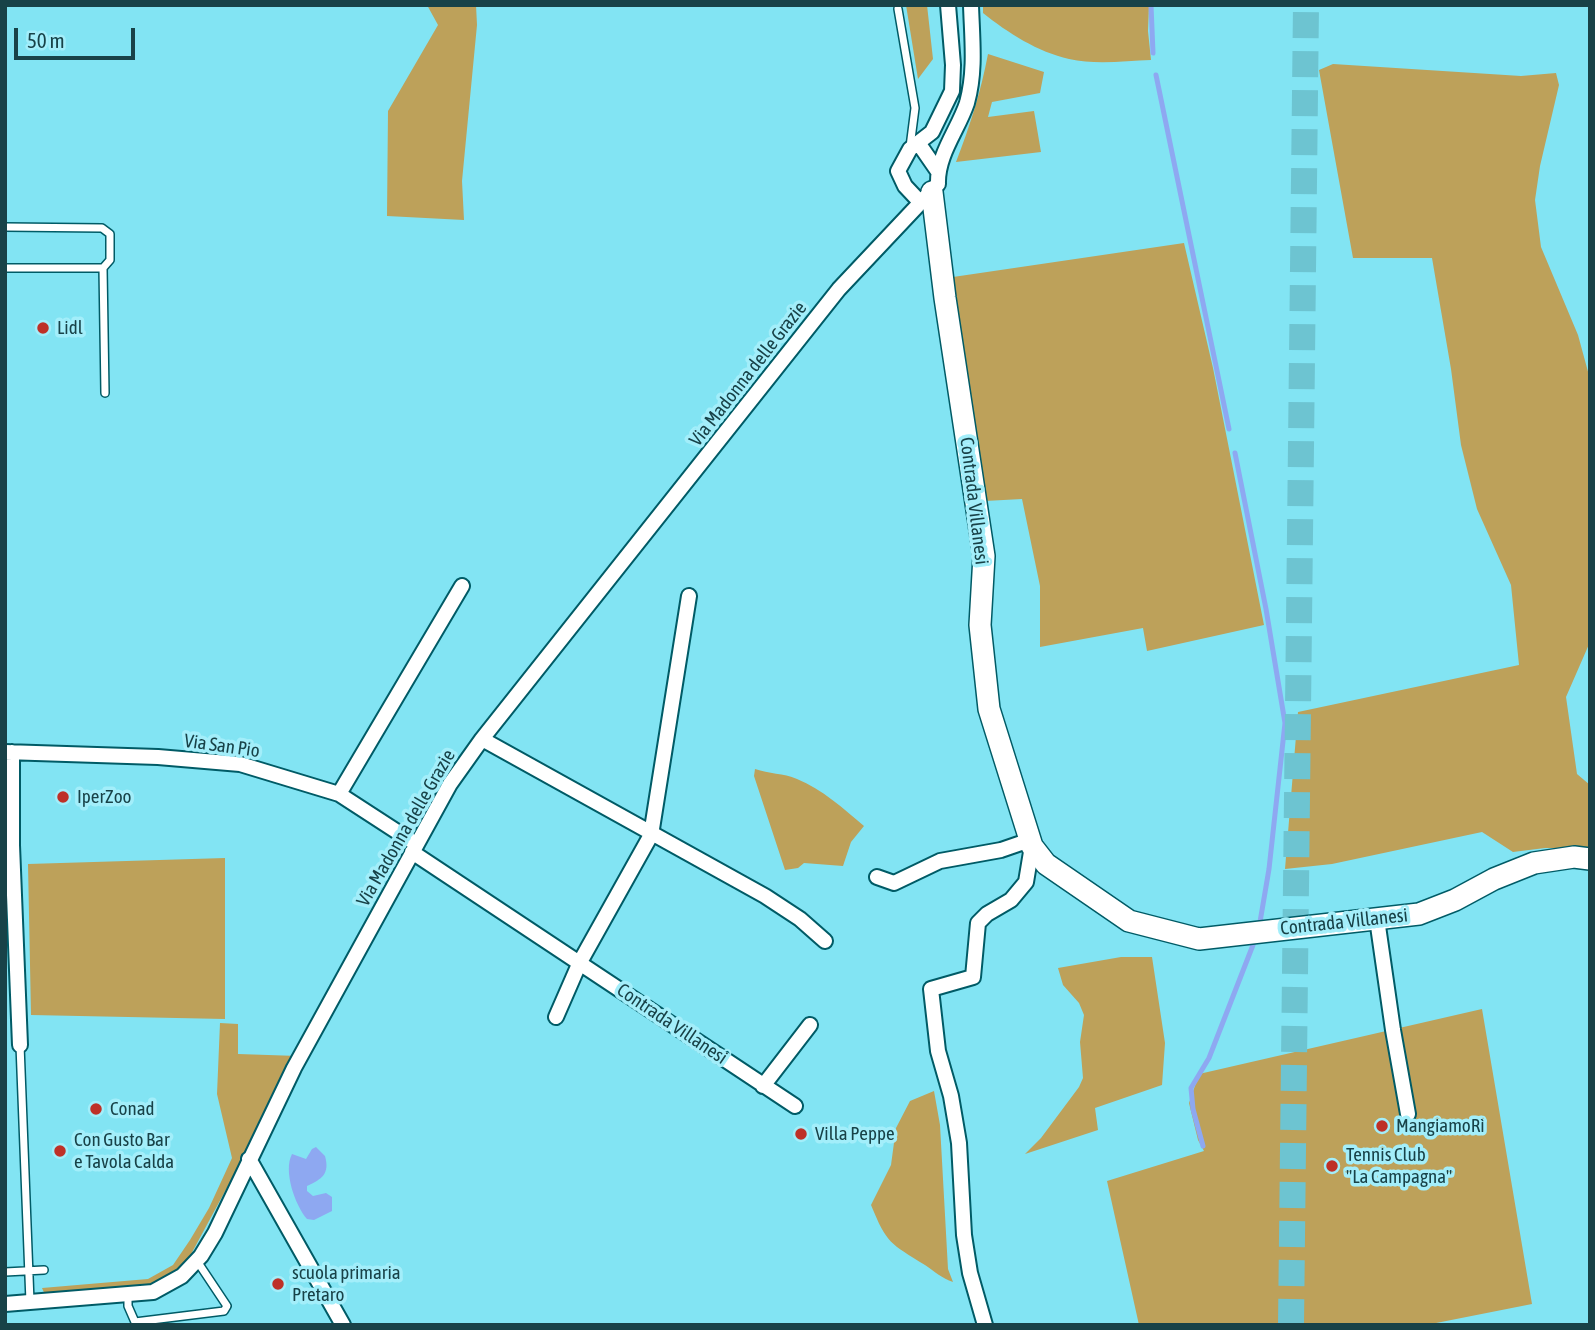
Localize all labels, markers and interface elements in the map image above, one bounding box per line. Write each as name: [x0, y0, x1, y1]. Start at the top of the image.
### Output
scale bar: [18, 14, 138, 58]
text: 50 m: [27, 28, 65, 52]
street label: Via Madonna delle Grazie: [684, 297, 812, 451]
place label: Lidl: [57, 317, 83, 339]
marker: Lidl: [35, 320, 51, 336]
street label: Contrada Villanesi: [955, 436, 993, 566]
street label: Via San Pio: [183, 729, 261, 763]
street label: Via Madonna delle Grazie: [352, 746, 460, 910]
place label: IperZoo: [77, 786, 131, 808]
marker: IperZoo: [55, 789, 71, 805]
street label: Contrada Villanesi: [1279, 904, 1409, 940]
street label: Contrada Villanesi: [612, 979, 732, 1069]
place label: Conad: [110, 1098, 155, 1120]
marker: Conad: [88, 1101, 104, 1117]
place label: MangiamoRì: [1396, 1115, 1485, 1137]
marker: MangiamoRì: [1374, 1118, 1390, 1134]
place label: Villa Peppe: [815, 1123, 895, 1145]
marker: Villa Peppe: [793, 1126, 809, 1142]
place label: Con Gusto Bar e Tavola Calda: [74, 1129, 174, 1173]
marker: Con Gusto Bar e Tavola Calda: [52, 1143, 68, 1159]
place label: Tennis Club "La Campagna": [1346, 1144, 1452, 1188]
marker: Tennis Club "La Campagna": [1324, 1158, 1340, 1174]
place label: scuola primaria Pretaro: [292, 1262, 401, 1306]
marker: scuola primaria Pretaro: [270, 1276, 286, 1292]

